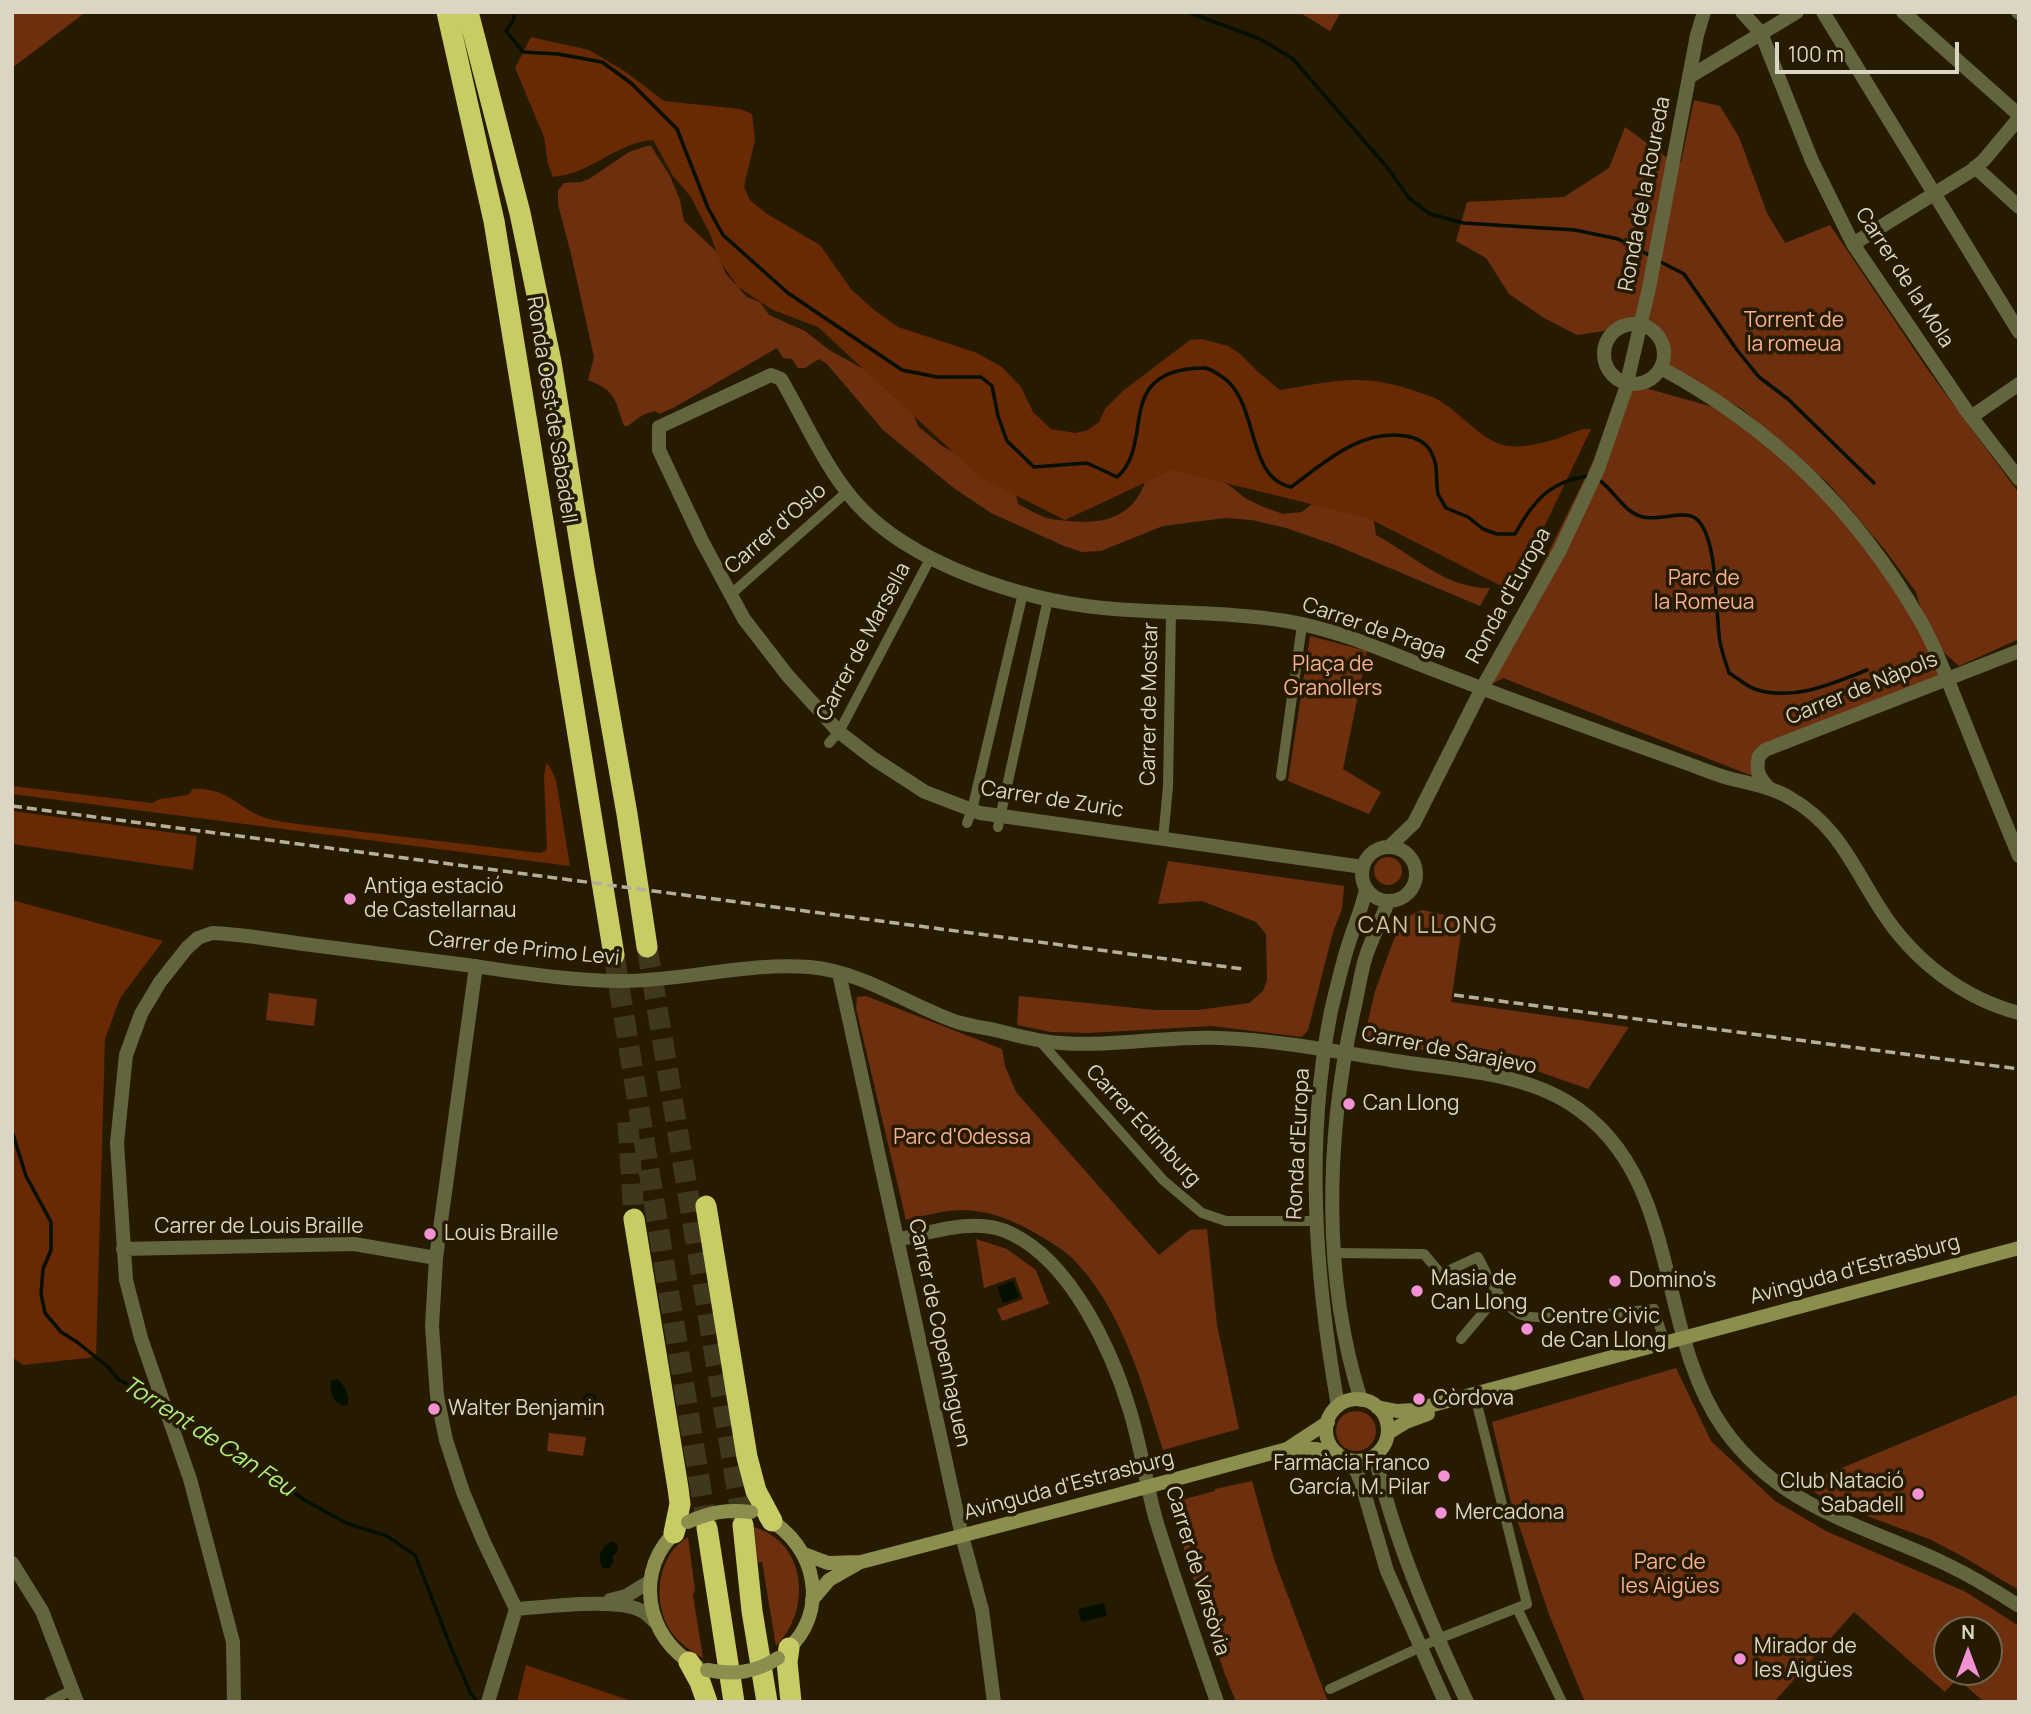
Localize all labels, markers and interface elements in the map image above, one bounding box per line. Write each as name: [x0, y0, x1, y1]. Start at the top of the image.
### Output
scale bar: [1779, 28, 1963, 72]
text: 100 m: [1788, 40, 1844, 68]
street label: Ronda de la Roureda: [1614, 94, 1676, 294]
street label: Carrer de la Mola: [1849, 203, 1959, 353]
street label: Ronda Oest de Sabadell: [521, 295, 581, 525]
park label: Torrent de la romeua: [1744, 308, 1844, 358]
street label: Carrer d'Oslo: [720, 478, 832, 580]
street label: Ronda d'Europa: [1461, 524, 1557, 668]
street label: Carrer de Marsella: [812, 558, 916, 726]
park label: Parc de la Romeua: [1654, 566, 1754, 616]
street label: Carrer de Praga: [1299, 593, 1449, 665]
street label: Carrer de Mostar: [1136, 622, 1164, 786]
street label: Carrer de Nàpols: [1782, 647, 1942, 731]
park label: Plaça de Granollers: [1284, 652, 1382, 702]
street label: Carrer de Zuric: [979, 776, 1125, 824]
place label: Antiga estació de Castellarnau: [364, 874, 517, 924]
marker: Antiga estació de Castellarnau: [342, 891, 358, 907]
district label: CAN LLONG: [1359, 913, 1497, 941]
street label: Carrer de Primo Levi: [427, 926, 621, 972]
street label: Carrer de Sarajevo: [1359, 1022, 1539, 1080]
street label: Carrer Edimburg: [1080, 1060, 1206, 1192]
street label: Ronda d'Europa: [1282, 1068, 1316, 1220]
place label: Can Llong: [1363, 1091, 1459, 1117]
marker: Can Llong: [1341, 1096, 1357, 1112]
park label: Parc d'Odessa: [893, 1125, 1031, 1151]
street label: Carrer de Louis Braille: [154, 1214, 364, 1240]
street label: Carrer de Copenhaguen: [903, 1217, 975, 1449]
place label: Louis Braille: [444, 1221, 558, 1247]
marker: Louis Braille: [422, 1226, 438, 1242]
street label: Avinguda d'Estrasburg: [1747, 1230, 1963, 1310]
place label: Masia de Can Llong: [1431, 1266, 1527, 1316]
place label: Domino's: [1629, 1268, 1716, 1294]
marker: Domino's: [1607, 1273, 1623, 1289]
marker: Masia de Can Llong: [1409, 1283, 1425, 1299]
place label: Centre Civic de Can Llong: [1541, 1304, 1666, 1354]
marker: Centre Civic de Can Llong: [1519, 1321, 1535, 1337]
water label: Torrent de Can Feu: [117, 1371, 299, 1503]
place label: Còrdova: [1433, 1386, 1514, 1412]
marker: Còrdova: [1411, 1391, 1427, 1407]
place label: Walter Benjamin: [448, 1396, 605, 1422]
marker: Walter Benjamin: [426, 1401, 442, 1417]
street label: Avinguda d'Estrasburg: [961, 1446, 1177, 1526]
place label: Farmàcia Franco García, M. Pilar: [1274, 1451, 1430, 1501]
marker: Farmàcia Franco García, M. Pilar: [1436, 1468, 1452, 1484]
place label: Club Natació Sabadell: [1780, 1469, 1904, 1519]
street label: Carrer de Varsòvia: [1159, 1483, 1235, 1659]
marker: Club Natació Sabadell: [1910, 1486, 1926, 1502]
place label: Mercadona: [1455, 1500, 1565, 1526]
marker: Mercadona: [1433, 1505, 1449, 1521]
park label: Parc de les Aigües: [1621, 1550, 1719, 1600]
north arrow: [1933, 1616, 2003, 1686]
text: N: [1961, 1619, 1975, 1645]
place label: Mirador de les Aigües: [1754, 1634, 1857, 1684]
marker: Mirador de les Aigües: [1732, 1651, 1748, 1667]

